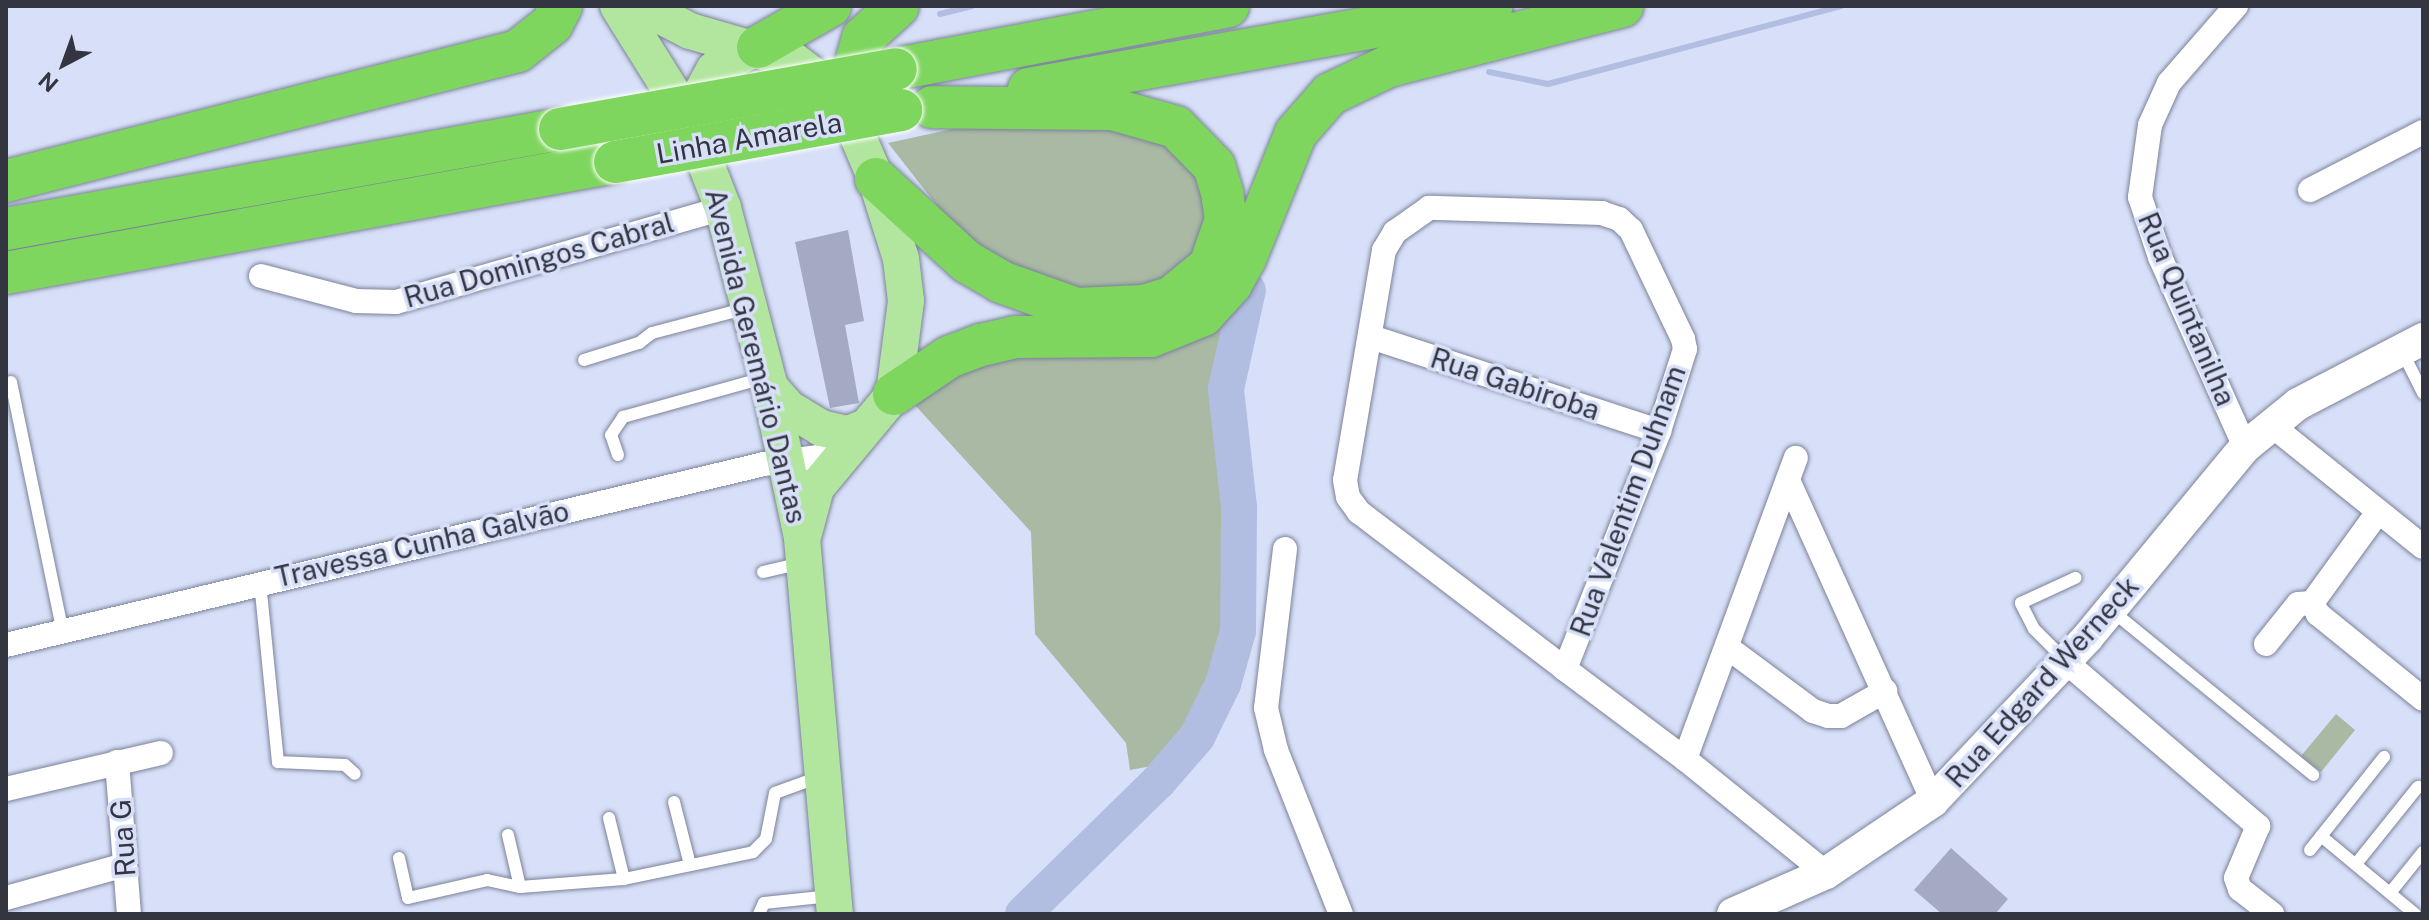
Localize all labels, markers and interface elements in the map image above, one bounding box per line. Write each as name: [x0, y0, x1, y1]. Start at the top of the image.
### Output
north arrow: [24, 24, 104, 104]
text: N: [33, 67, 63, 98]
street label: Linha Amarela: [654, 105, 844, 171]
street label: Avenida Geremário Dantas: [698, 185, 814, 527]
street label: Rua Domingos Cabral: [400, 205, 678, 315]
street label: Rua Quintanilha: [2131, 207, 2243, 411]
street label: Rua Gabiroba: [1426, 341, 1604, 427]
street label: Rua Valentim Duhnam: [1563, 361, 1693, 641]
street label: Travessa Cunha Galvão: [272, 494, 572, 594]
street label: Rua Edgard Werneck: [1938, 569, 2146, 795]
street label: Rua G: [104, 798, 142, 878]

